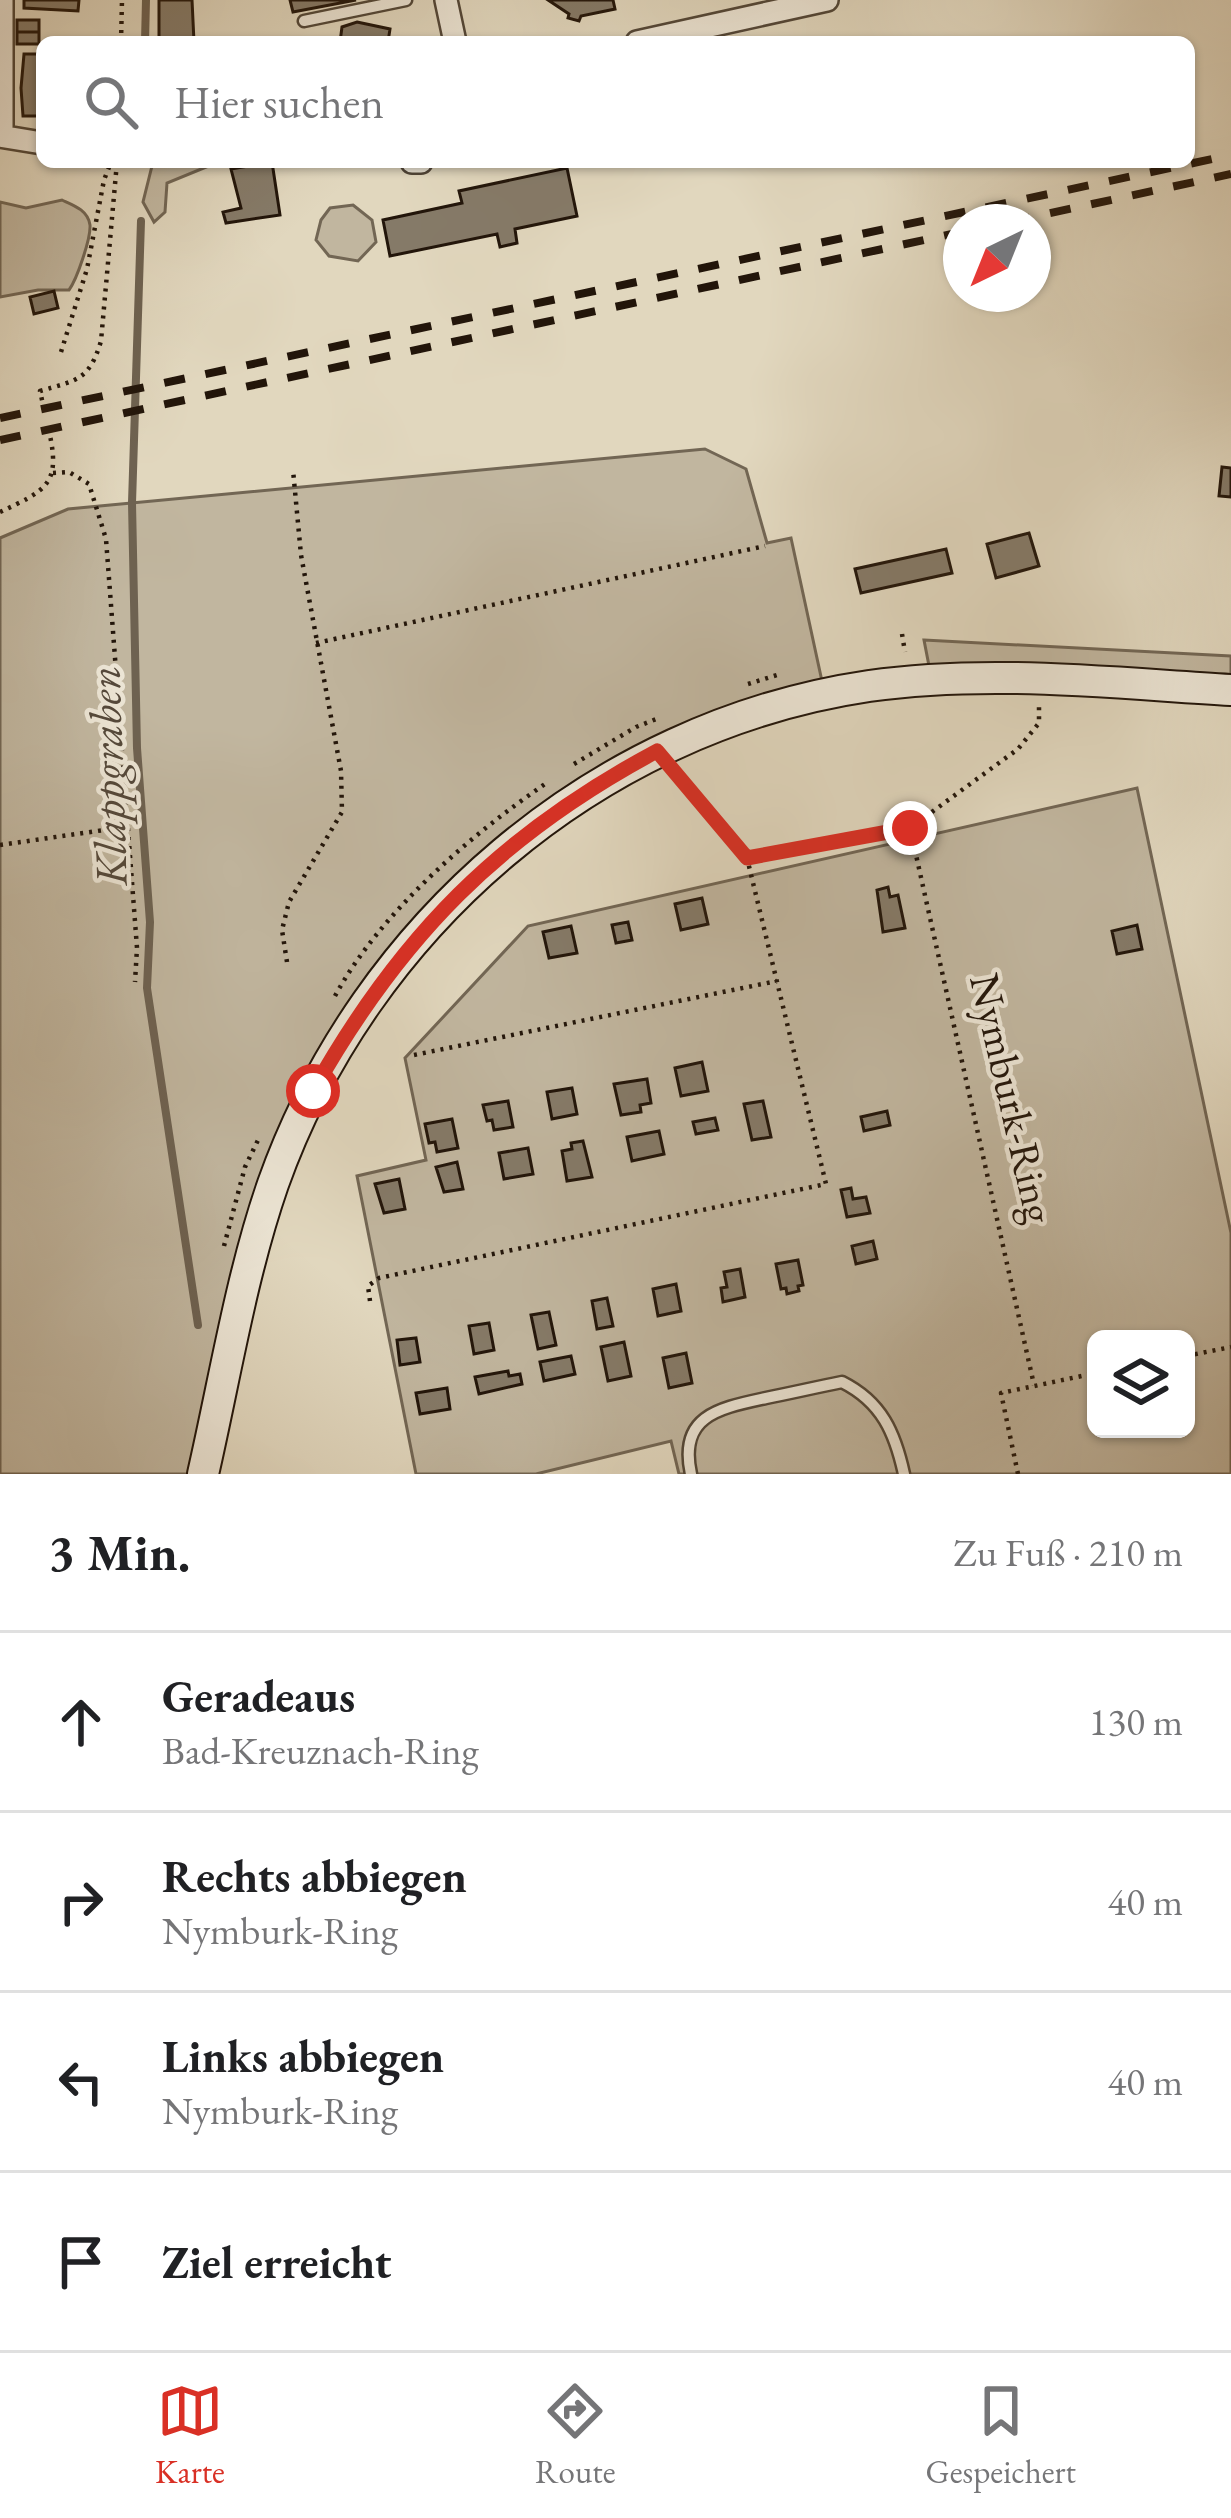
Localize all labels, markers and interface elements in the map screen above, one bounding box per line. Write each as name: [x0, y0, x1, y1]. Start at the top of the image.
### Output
search box: [36, 36, 1195, 168]
icon: search: [78, 69, 144, 135]
text: Hier suchen: [174, 73, 384, 131]
north arrow: [943, 204, 1051, 312]
water label: Klappgraben: [74, 665, 140, 888]
route end: [883, 801, 937, 855]
street label: Nymburk-Ring: [957, 968, 1068, 1229]
route start: [286, 1064, 340, 1118]
map controls: [1087, 1330, 1195, 1438]
button: layers: [1087, 1330, 1195, 1438]
text: 3 Min.: [48, 1519, 190, 1585]
text: Zu Fuß · 210 m: [953, 1527, 1183, 1578]
text: Geradeaus: [162, 1667, 355, 1725]
icon: ahead: [48, 1689, 114, 1755]
text: 130 m: [1089, 1696, 1183, 1747]
text: Bad-Kreuznach-Ring: [162, 1725, 479, 1776]
text: Rechts abbiegen: [162, 1847, 467, 1905]
icon: right: [48, 1869, 114, 1935]
text: 40 m: [1107, 1876, 1183, 1927]
text: Nymburk-Ring: [162, 1905, 398, 1956]
text: Links abbiegen: [162, 2027, 444, 2085]
icon: left: [48, 2049, 114, 2115]
text: 40 m: [1107, 2056, 1183, 2107]
text: Nymburk-Ring: [162, 2085, 398, 2136]
icon: arrive: [48, 2229, 114, 2295]
text: Ziel erreicht: [162, 2233, 391, 2291]
tab: Karte: [155, 2378, 225, 2493]
tab: Route: [535, 2378, 616, 2493]
tab: Gespeichert: [926, 2378, 1076, 2493]

